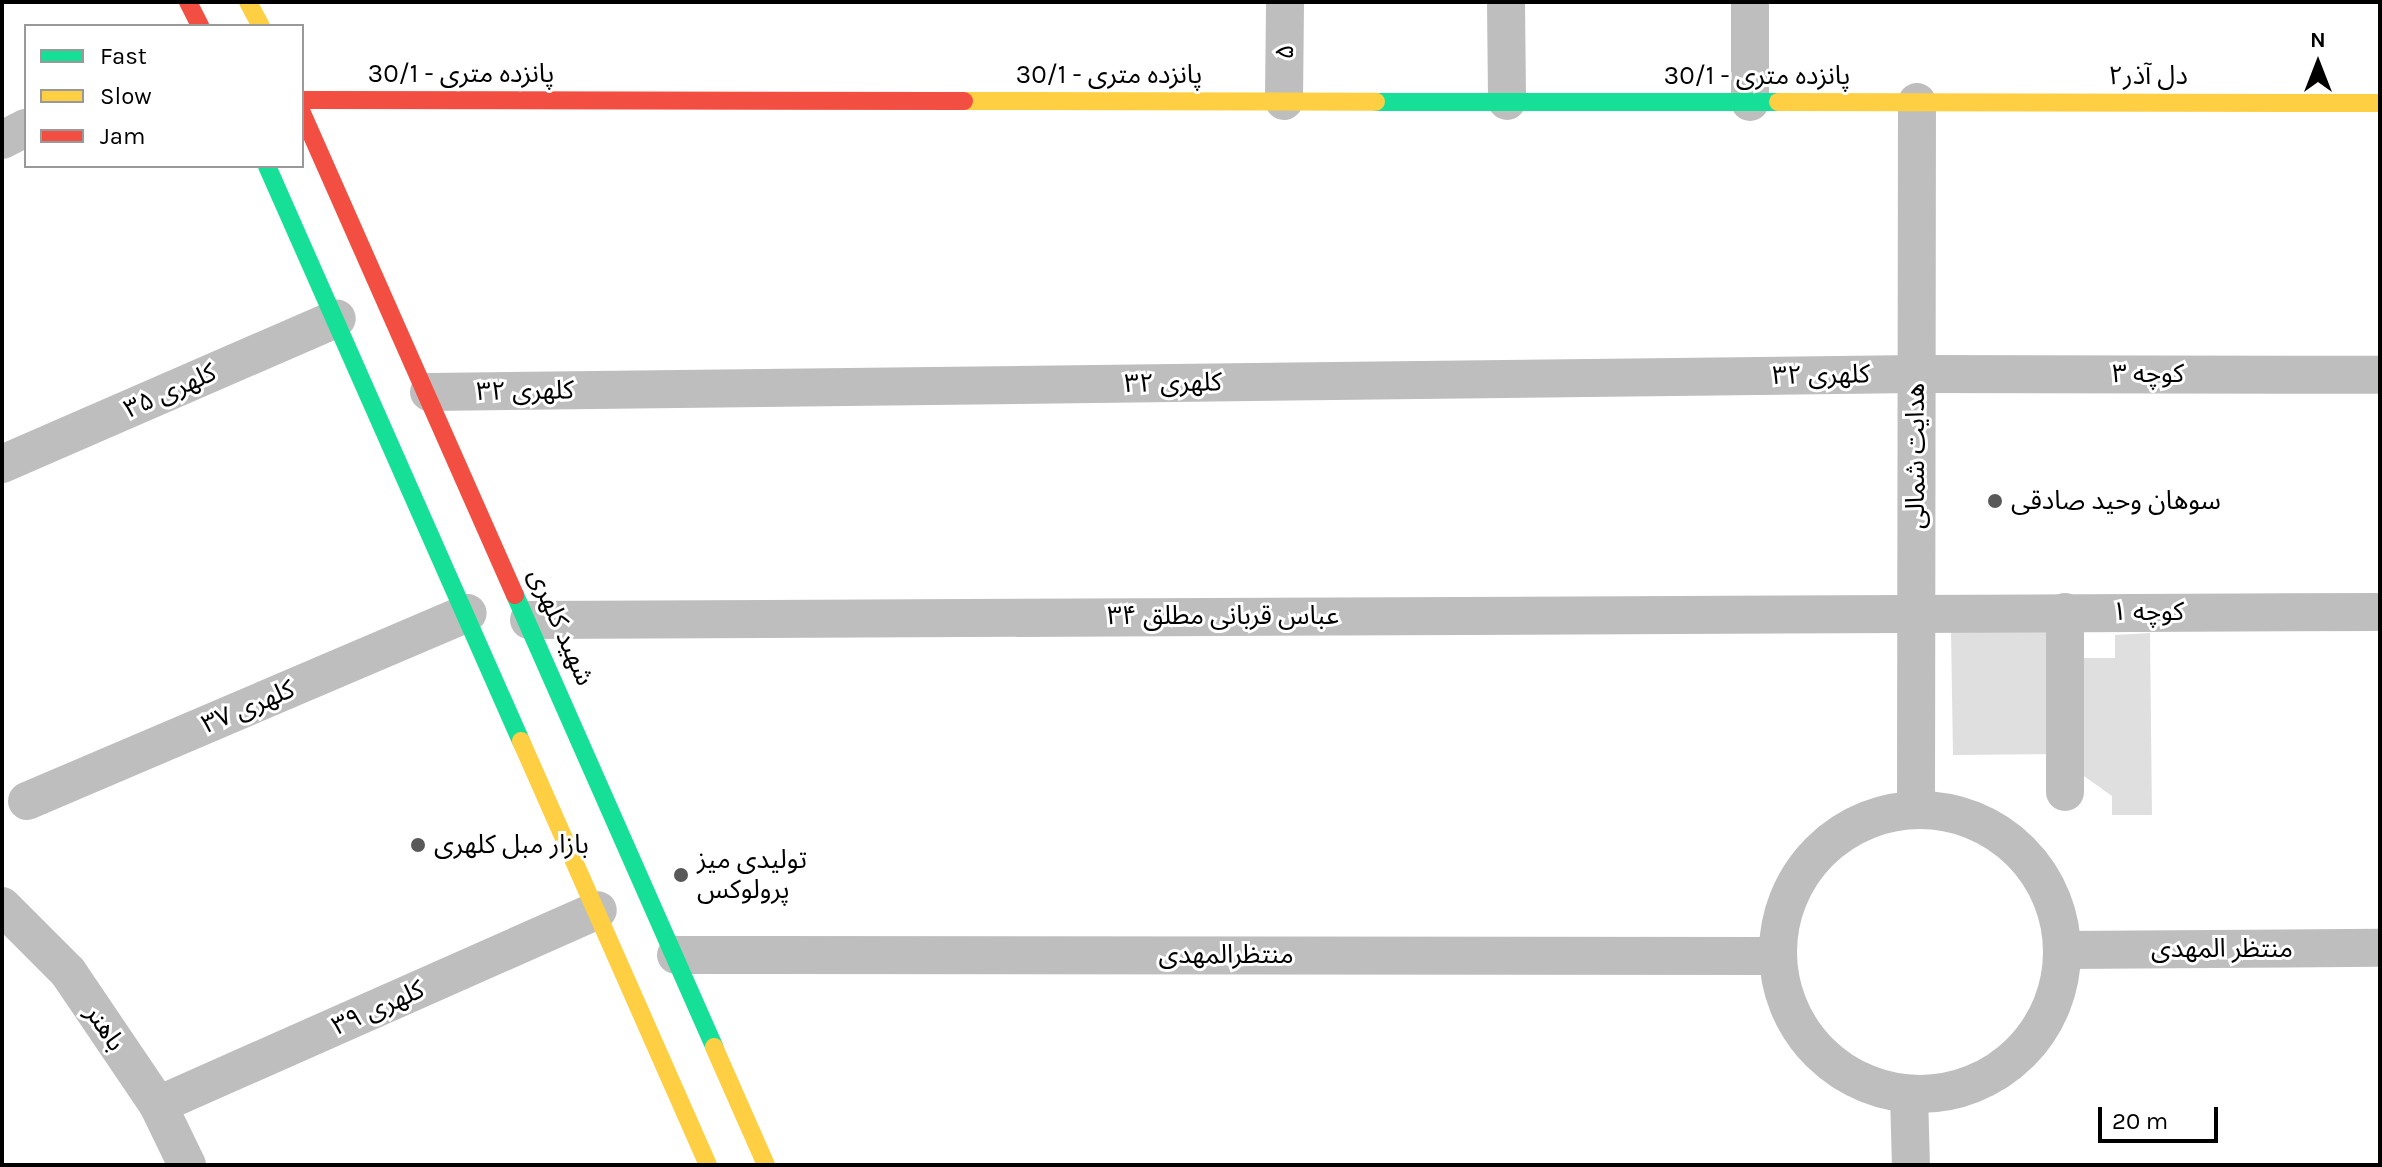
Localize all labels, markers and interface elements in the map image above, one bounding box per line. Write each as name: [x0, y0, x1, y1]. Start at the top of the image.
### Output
legend: [24, 24, 304, 168]
north arrow: [2278, 24, 2358, 104]
text: N: [2310, 27, 2326, 53]
text: Fast: [100, 42, 147, 70]
street label: ۵: [1269, 44, 1301, 60]
street label: 30/1 - پانزده متری: [368, 58, 554, 90]
street label: 30/1 - پانزده متری: [1016, 59, 1202, 91]
street label: 30/1 - پانزده متری: [1664, 60, 1850, 92]
street label: دل آذر۲: [2108, 60, 2188, 92]
text: Slow: [100, 82, 152, 110]
text: Jam: [100, 122, 145, 150]
street label: کلهری ۳۵: [119, 357, 221, 425]
street label: کوچه ۳: [2112, 358, 2184, 390]
street label: کلهری ۳۲: [1772, 359, 1870, 391]
street label: کلهری ۳۲: [1124, 367, 1222, 399]
street label: کلهری ۳۲: [476, 375, 574, 407]
street label: هدایت شمالی: [1900, 383, 1932, 529]
place label: سوهان وحید صادقی: [2011, 485, 2221, 517]
marker: سوهان وحید صادقی: [1986, 492, 2004, 510]
street label: شهید کلهری: [521, 564, 601, 690]
street label: کوچه ۱: [2112, 596, 2184, 628]
street label: عباس قربانی مطلق ۳۴: [1107, 600, 1339, 632]
street label: کلهری ۳۷: [197, 674, 299, 740]
place label: بازار مبل کلهری: [434, 829, 589, 861]
marker: بازار مبل کلهری: [409, 836, 427, 854]
place label: تولیدی میز پرولوکس: [697, 844, 807, 906]
marker: تولیدی میز پرولوکس: [672, 866, 690, 884]
street label: منتظر المهدی: [2151, 933, 2293, 965]
street label: منتظرالمهدی: [1158, 939, 1294, 971]
street label: کلهری ۳۹: [327, 974, 429, 1042]
street label: باهنر: [78, 999, 132, 1057]
scale bar: [2102, 1091, 2222, 1141]
text: 20 m: [2112, 1107, 2168, 1135]

